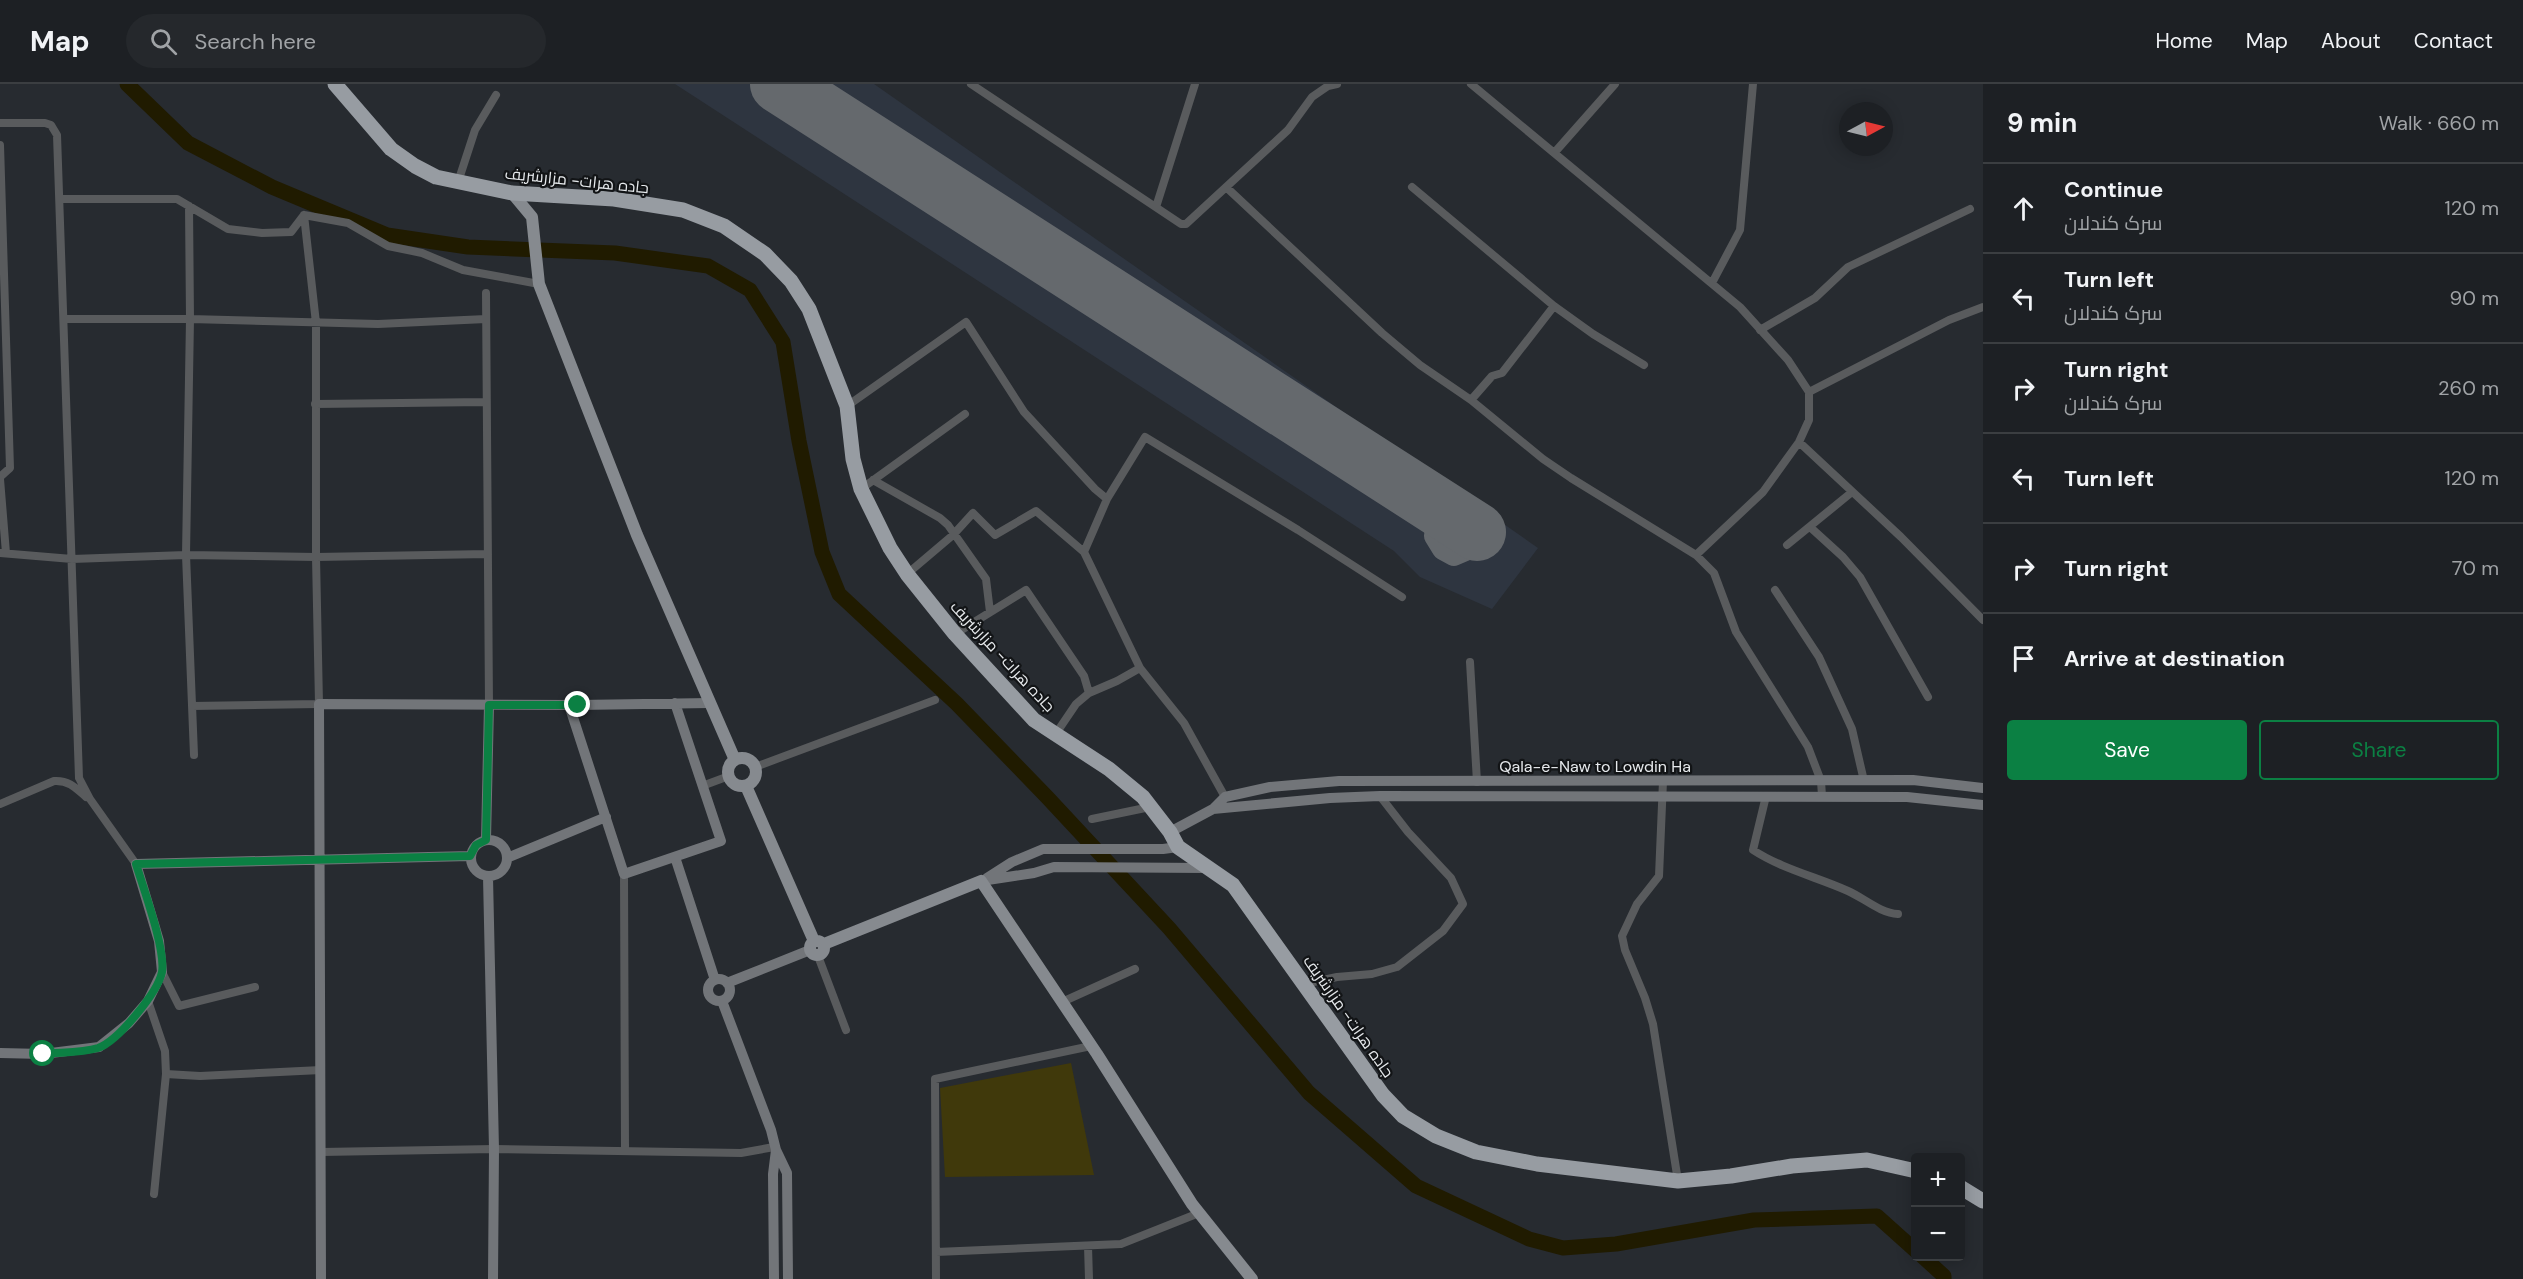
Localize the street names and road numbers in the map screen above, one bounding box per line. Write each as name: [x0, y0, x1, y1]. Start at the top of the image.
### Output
street label: جاده هرات- مزارشریف: [504, 162, 650, 199]
street label: جاده هرات- مزارشریف: [946, 596, 1060, 716]
street label: Qala-e-Naw to Lowdin Ha: [1499, 756, 1691, 777]
street label: جاده هرات- مزارشریف: [1298, 951, 1399, 1082]

